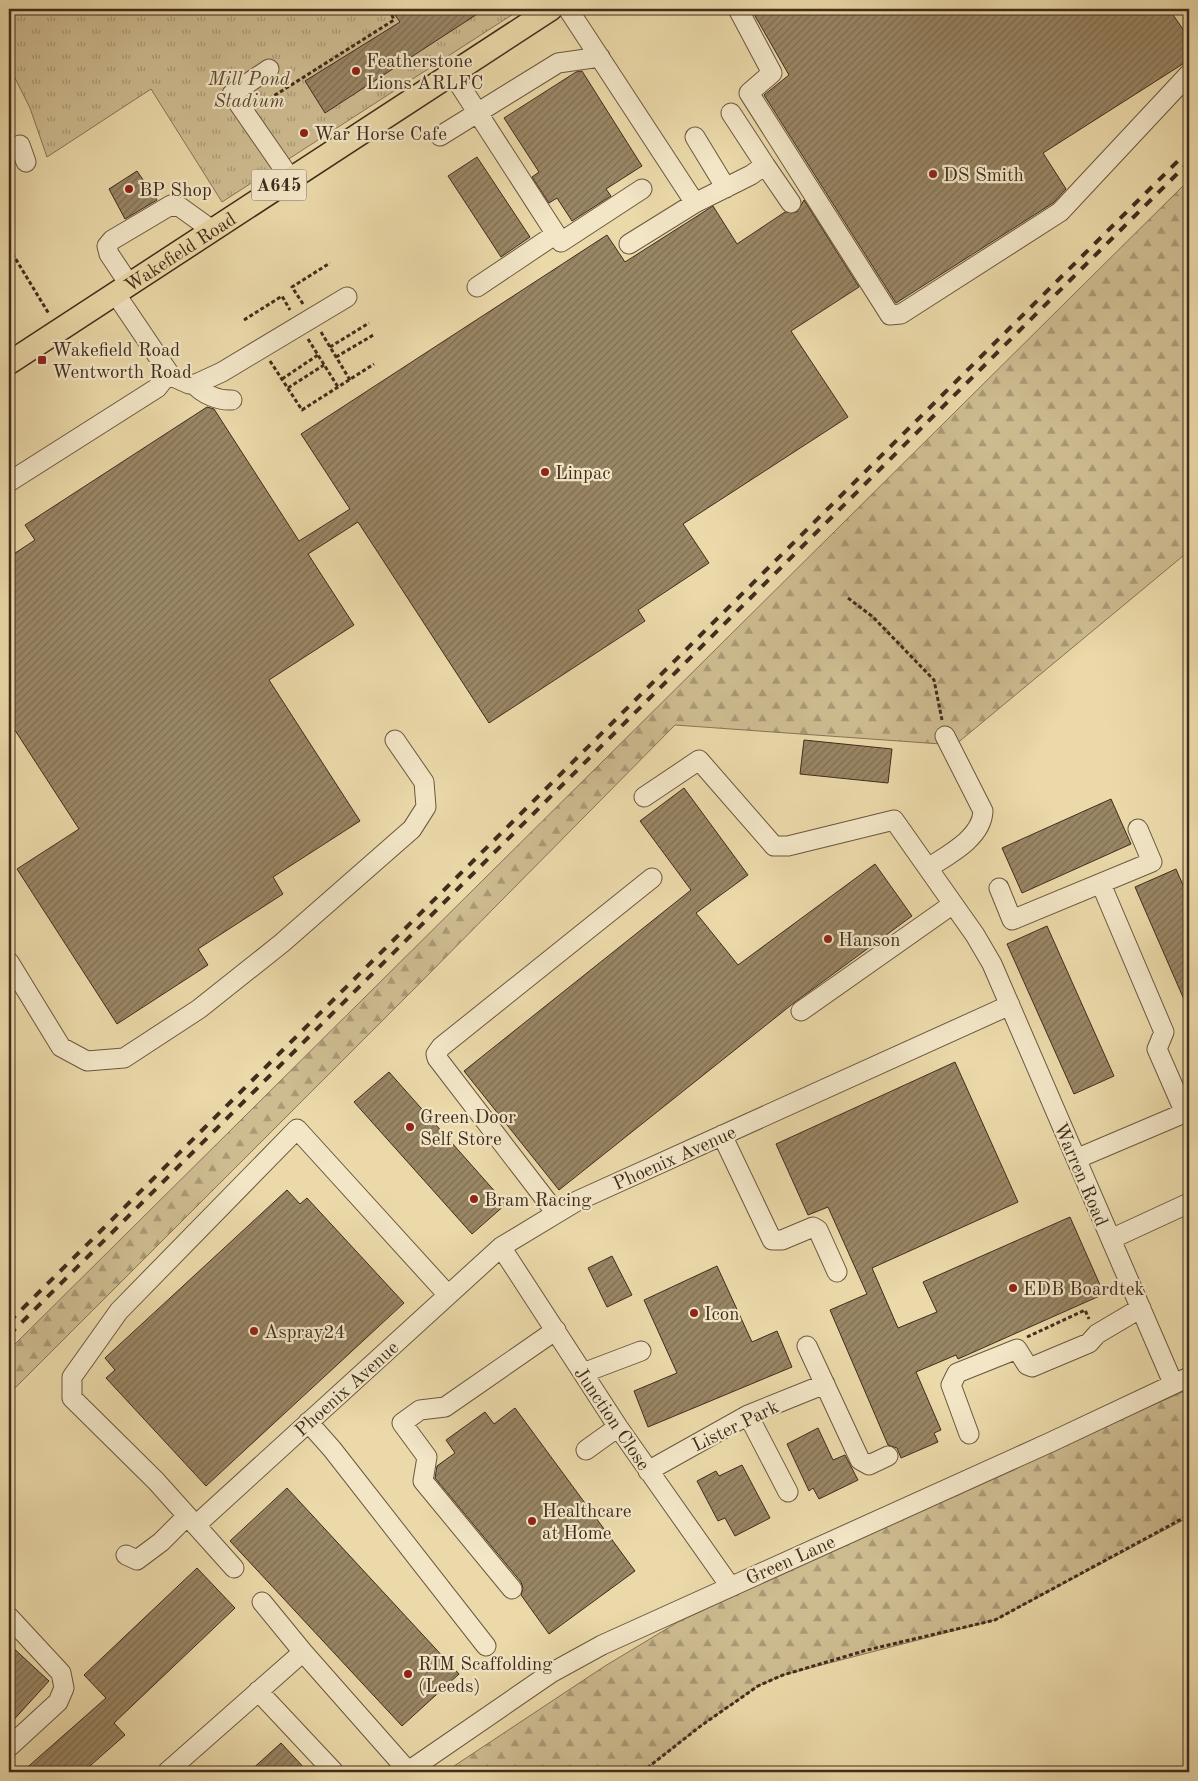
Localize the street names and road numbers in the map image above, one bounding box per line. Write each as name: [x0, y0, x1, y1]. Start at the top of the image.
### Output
road number: A645: [252, 170, 306, 200]
street label: Wakefield Road: [122, 210, 240, 297]
street label: Warren Road: [1049, 1120, 1110, 1230]
street label: Phoenix Avenue: [611, 1124, 739, 1195]
street label: Phoenix Avenue: [292, 1339, 403, 1441]
street label: Junction Close: [569, 1364, 652, 1474]
street label: Lister Park: [690, 1398, 782, 1456]
street label: Green Lane: [743, 1533, 839, 1589]

